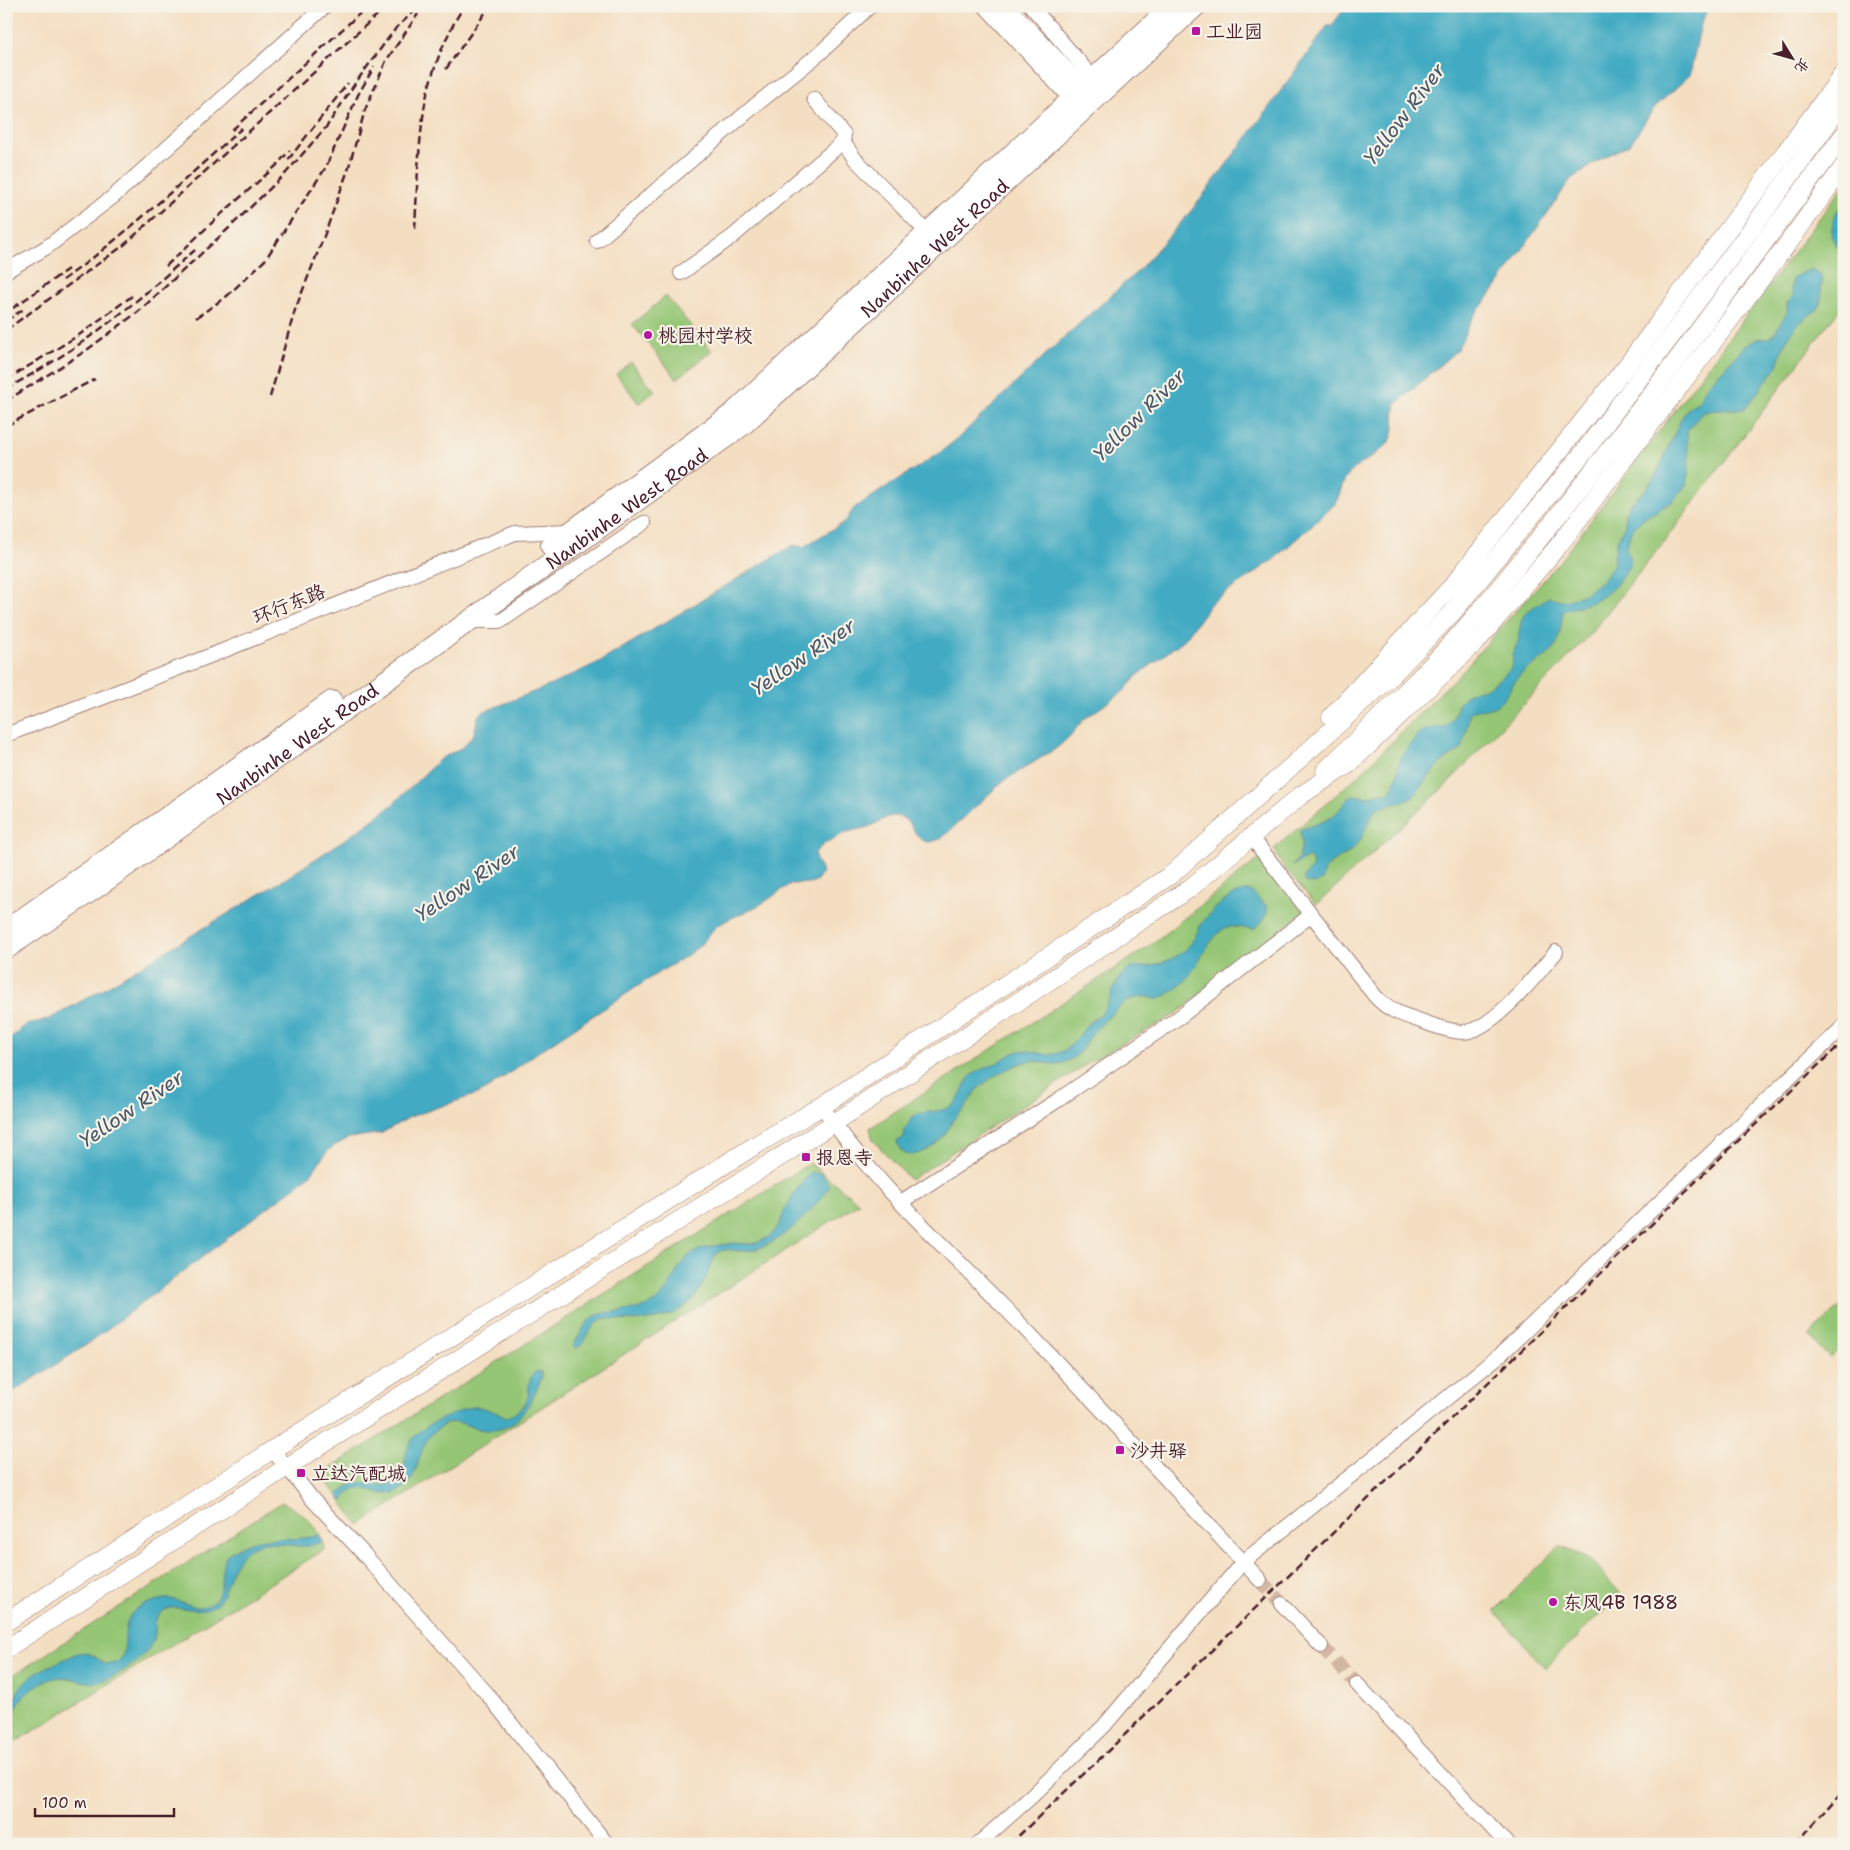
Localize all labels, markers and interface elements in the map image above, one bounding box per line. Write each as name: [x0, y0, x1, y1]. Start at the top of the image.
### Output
place label: 工业园: [1206, 19, 1263, 44]
marker: 工业园: [1190, 25, 1202, 37]
north arrow: [1768, 32, 1818, 82]
text: 北: [1791, 55, 1814, 77]
water label: Yellow River: [1357, 58, 1451, 170]
street label: Nanbinhe West Road: [855, 173, 1014, 323]
place label: 桃园村学校: [658, 323, 753, 348]
marker: 桃园村学校: [642, 329, 654, 341]
water label: Yellow River: [1087, 363, 1191, 467]
street label: Nanbinhe West Road: [540, 442, 713, 575]
street label: 环行东路: [249, 578, 329, 630]
water label: Yellow River: [746, 612, 861, 702]
street label: Nanbinhe West Road: [211, 677, 383, 811]
water label: Yellow River: [410, 838, 525, 928]
water label: Yellow River: [74, 1064, 189, 1154]
place label: 报恩寺: [816, 1145, 873, 1170]
marker: 报恩寺: [800, 1151, 812, 1163]
place label: 沙井驿: [1130, 1438, 1187, 1463]
marker: 沙井驿: [1114, 1444, 1126, 1456]
place label: 立达汽配城: [311, 1461, 406, 1486]
marker: 立达汽配城: [295, 1467, 307, 1479]
place label: 东风4B 1988: [1563, 1590, 1678, 1615]
marker: 东风4B 1988: [1547, 1596, 1559, 1608]
scale bar: [35, 1785, 174, 1817]
text: 100 m: [42, 1793, 87, 1813]

